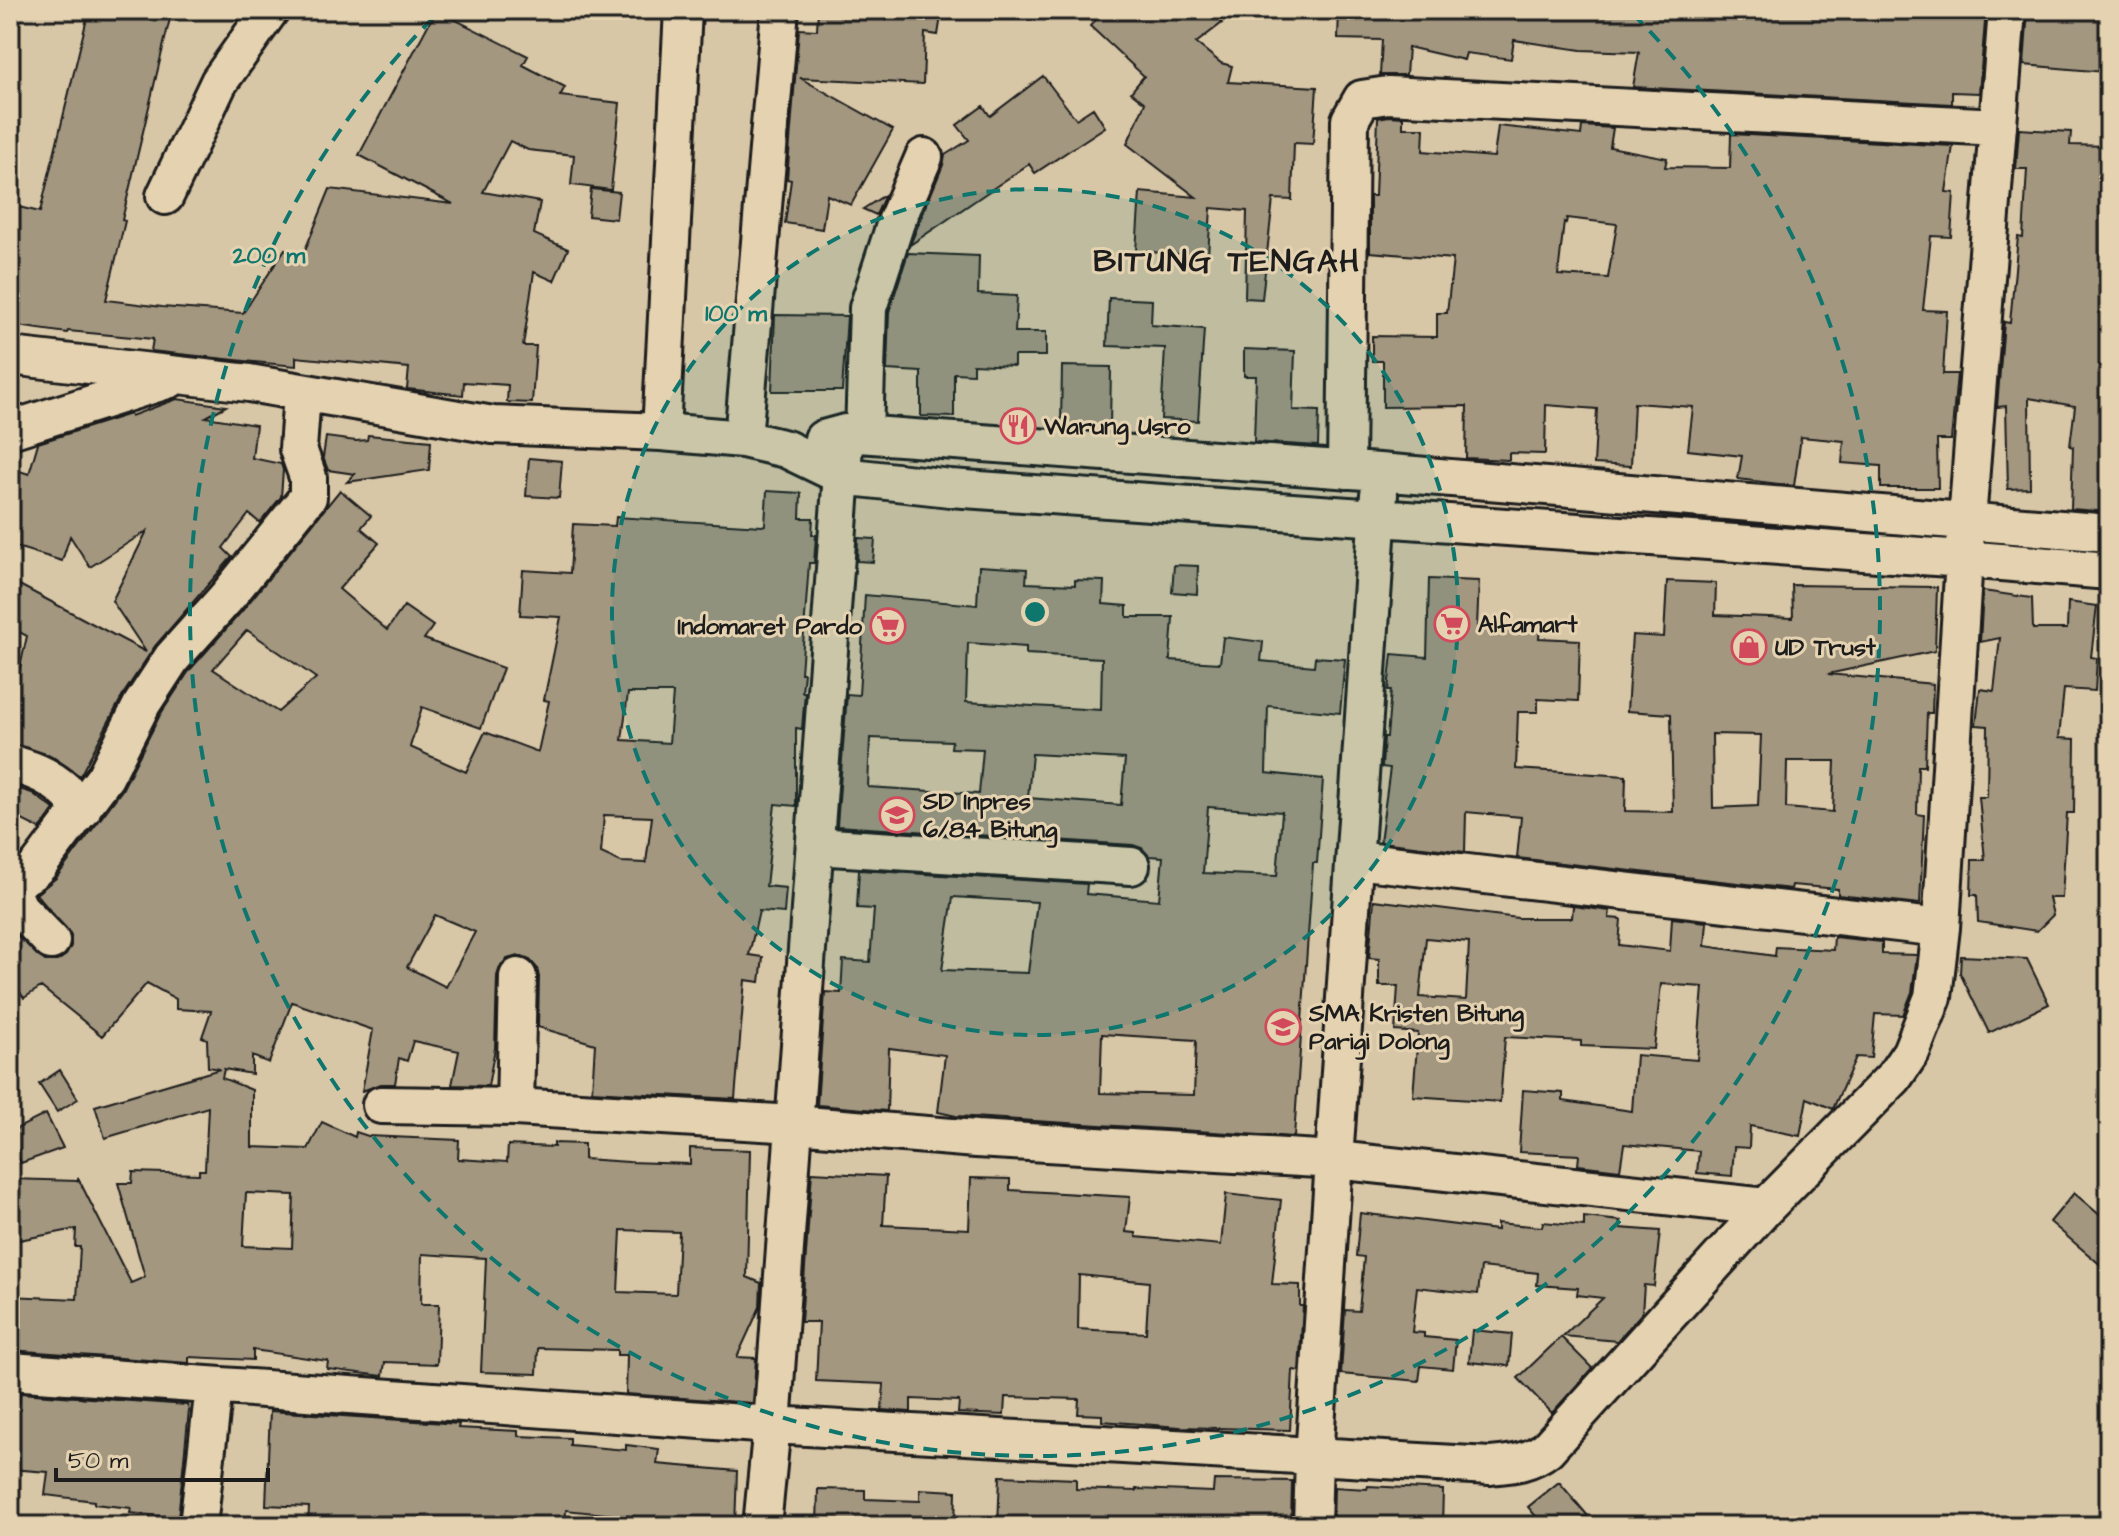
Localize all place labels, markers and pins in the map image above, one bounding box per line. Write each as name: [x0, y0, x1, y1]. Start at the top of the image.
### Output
restaurant icon: Warung Usro: [999, 407, 1037, 445]
place label: Warung Usro: [1043, 410, 1191, 445]
centre of rings: [1021, 598, 1049, 626]
supermarket icon: Alfamart: [1433, 605, 1471, 643]
supermarket icon: Indomaret Pardo: [869, 607, 907, 645]
place label: Alfamart: [1478, 608, 1578, 642]
place label: Indomaret Pardo: [678, 610, 862, 644]
shop icon: UD Trust: [1730, 628, 1768, 666]
place label: UD Trust: [1775, 631, 1876, 665]
place label: SD Inpres 6/84 Bitung: [922, 785, 1058, 848]
school or university icon: SD Inpres 6/84 Bitung: [878, 796, 916, 834]
place label: SMA Kristen Bitung Parigi Dolong: [1308, 997, 1525, 1060]
school or university icon: SMA Kristen Bitung Parigi Dolong: [1264, 1008, 1302, 1046]

